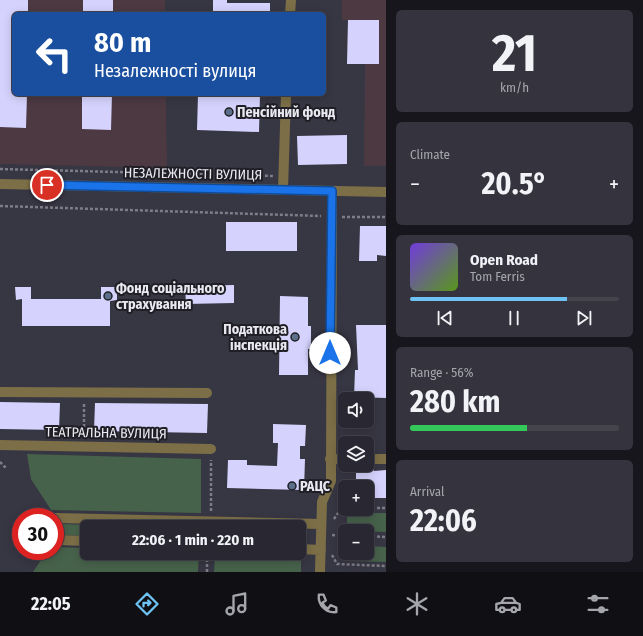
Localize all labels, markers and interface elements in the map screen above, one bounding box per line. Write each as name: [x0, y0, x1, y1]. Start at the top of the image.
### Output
text: 21: [492, 22, 537, 85]
text: 80 m: [94, 26, 151, 59]
icon: left: [28, 28, 80, 80]
text: Незалежності вулиця: [94, 60, 256, 82]
text: km/h: [500, 80, 529, 95]
place label: Пенсійний фонд: [237, 104, 335, 121]
marker: Пенсійний фонд: [224, 107, 234, 117]
text: Climate: [410, 147, 450, 162]
street label: НЕЗАЛЕЖНОСТІ ВУЛИЦЯ: [124, 164, 262, 184]
text: 20.5°: [481, 166, 547, 202]
pin: [30, 168, 64, 202]
text: −: [410, 171, 420, 198]
text: +: [609, 171, 619, 198]
icon: arrive: [36, 174, 58, 196]
text: Open Road: [470, 251, 538, 269]
text: Tom Ferris: [470, 269, 525, 284]
place label: Фонд соціального страхування: [116, 280, 225, 313]
marker: Фонд соціального страхування: [103, 291, 113, 301]
icon: previous: [434, 307, 456, 329]
icon: pause: [503, 307, 525, 329]
icon: next: [573, 307, 595, 329]
place label: Податкова інспекція: [223, 321, 287, 354]
marker: Податкова інспекція: [290, 332, 300, 342]
position arrow: [309, 332, 351, 374]
text: Range · 56%: [410, 365, 474, 380]
text: 280 km: [410, 384, 501, 420]
map controls: [338, 392, 374, 560]
button: sound: [338, 392, 374, 428]
street label: ТЕАТРАЛЬНА ВУЛИЦЯ: [45, 423, 167, 443]
button: layers: [338, 436, 374, 472]
place label: РАЦС: [300, 478, 331, 495]
button: +: [338, 480, 374, 516]
marker: РАЦС: [287, 481, 297, 491]
text: Arrival: [410, 484, 444, 499]
text: 22:06: [410, 503, 477, 539]
speed limit sign: 30: [12, 508, 64, 560]
button: −: [338, 524, 374, 560]
text: 22:06 · 1 min · 220 m: [132, 531, 254, 549]
icon: directions: [133, 590, 161, 618]
icon: music: [223, 590, 251, 618]
icon: phone: [313, 590, 341, 618]
icon: climate: [403, 590, 431, 618]
icon: car: [494, 590, 522, 618]
icon: filters: [584, 590, 612, 618]
text: 22:05: [31, 593, 71, 615]

